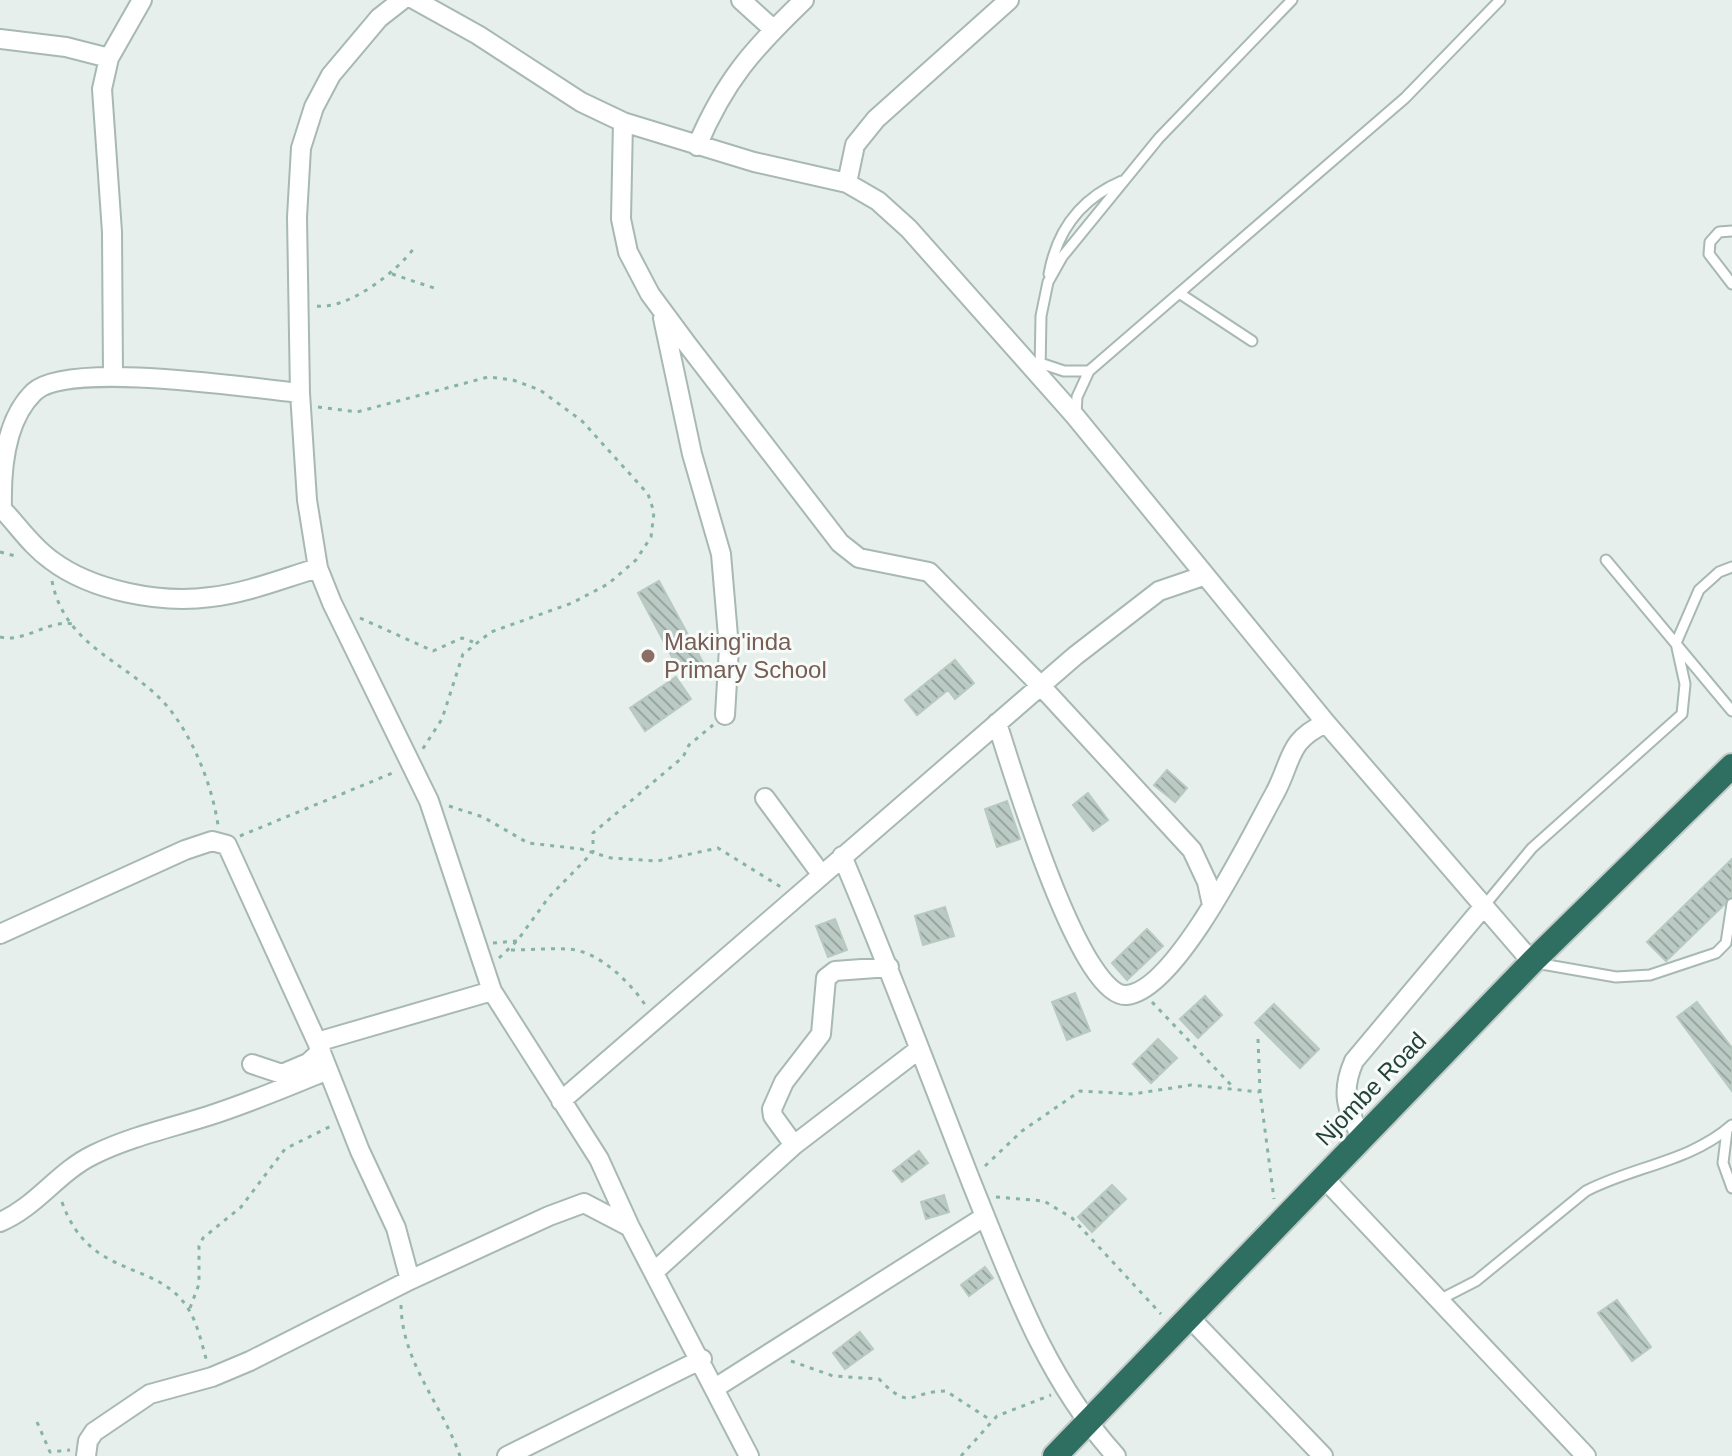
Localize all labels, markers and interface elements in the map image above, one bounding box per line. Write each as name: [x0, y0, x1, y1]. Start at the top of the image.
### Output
place label: Making'inda Primary School: [664, 628, 827, 683]
marker: Making'inda Primary School: [639, 647, 657, 665]
street label: Njombe Road: [1310, 1026, 1431, 1151]

